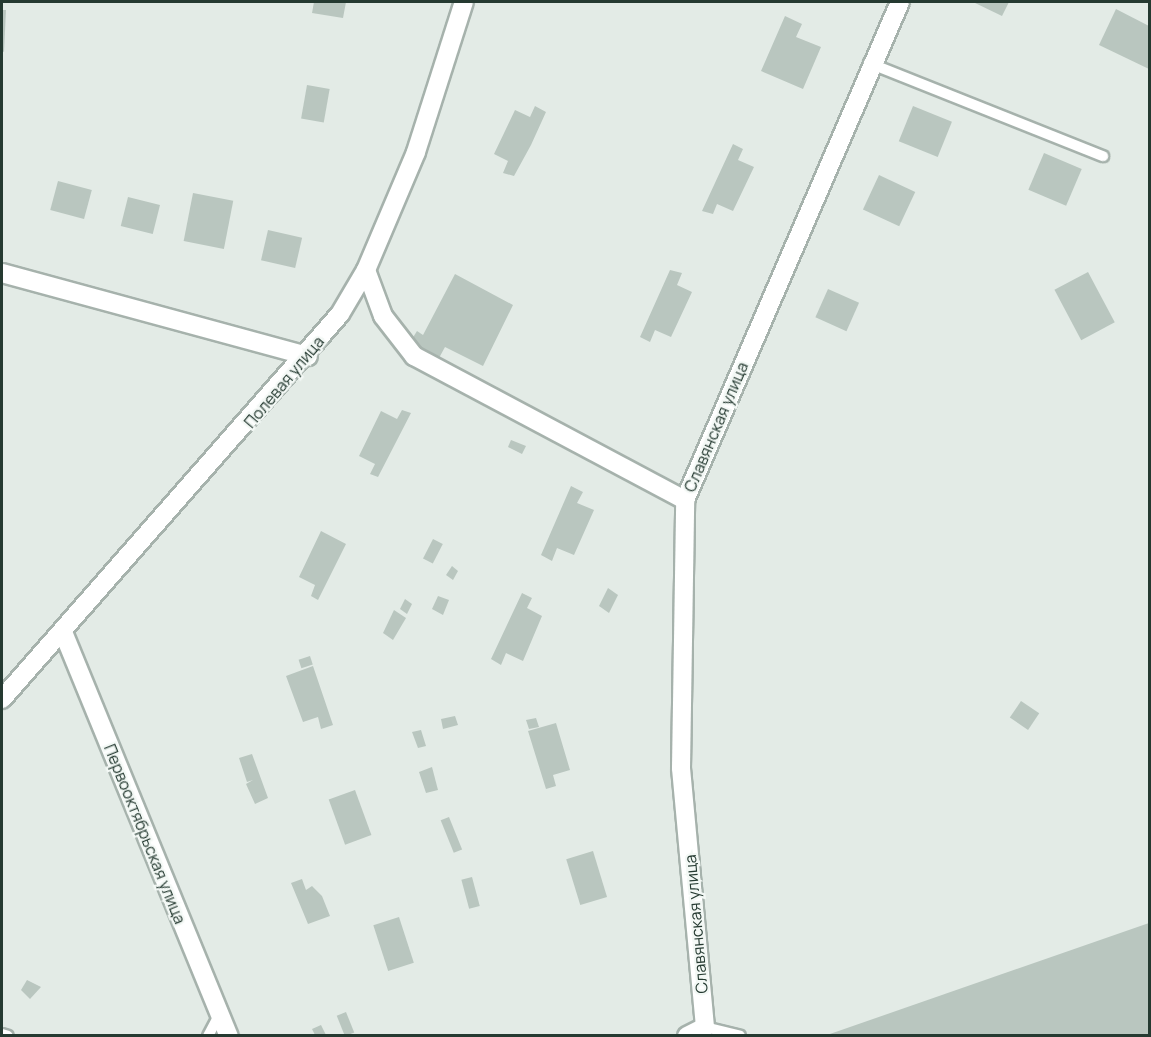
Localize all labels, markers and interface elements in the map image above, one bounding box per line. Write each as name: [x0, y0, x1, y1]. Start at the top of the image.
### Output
street label: Полевая улица: [240, 332, 328, 432]
street label: Славянская улица: [680, 359, 752, 495]
street label: Первооктябрьская улица: [100, 741, 190, 927]
street label: Славянская улица: [680, 854, 712, 994]

